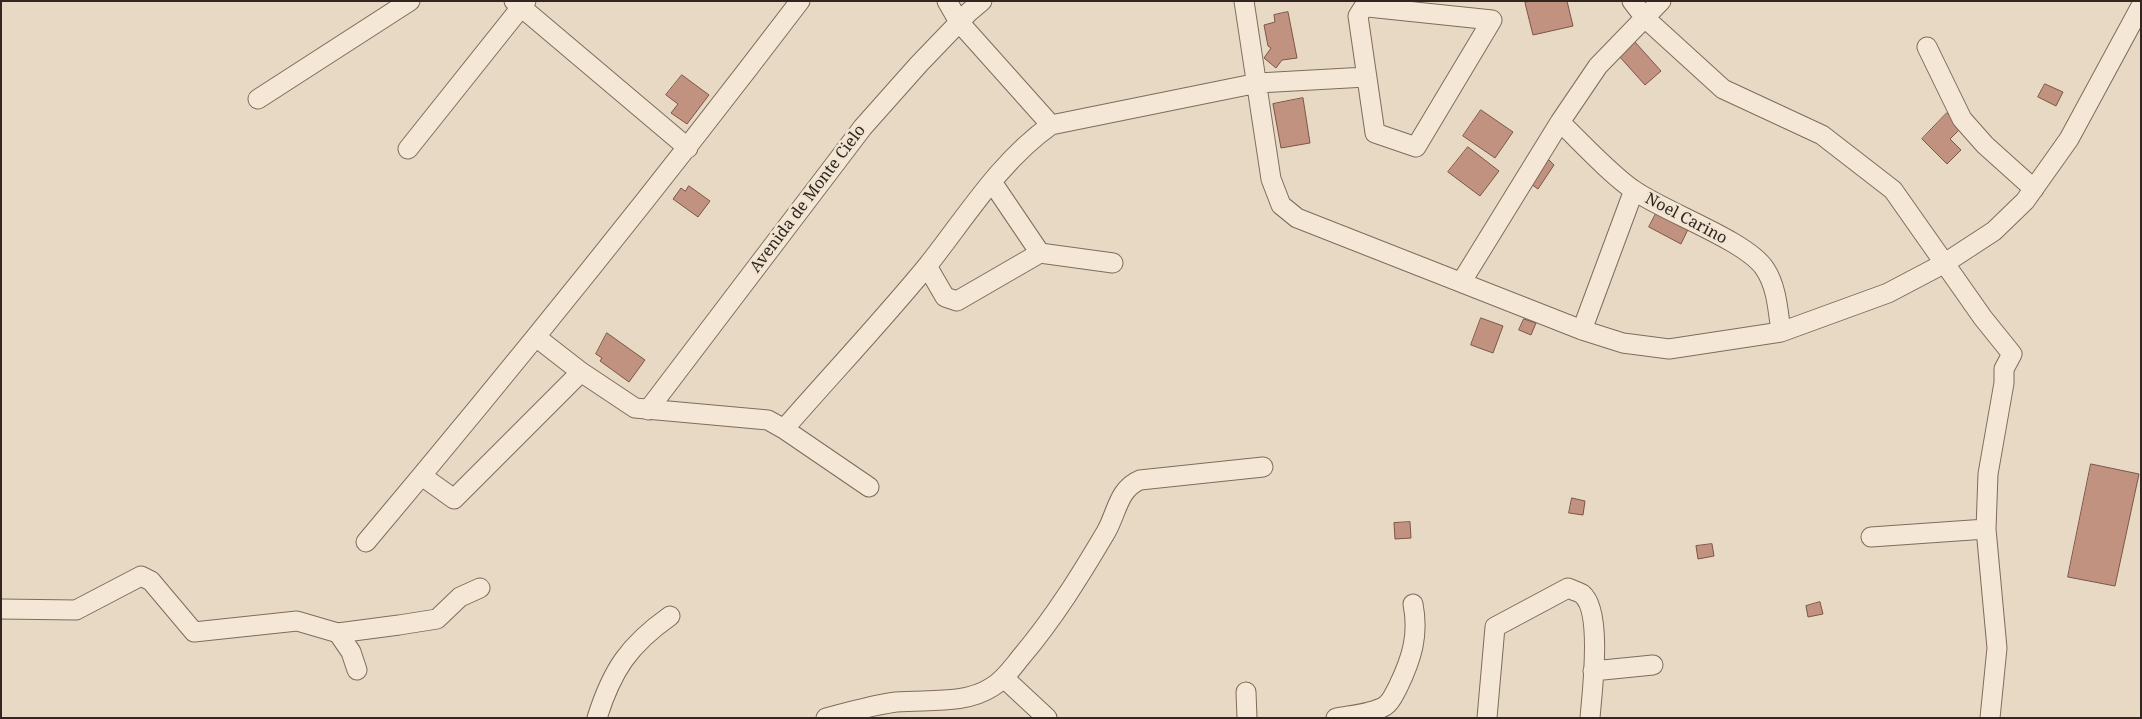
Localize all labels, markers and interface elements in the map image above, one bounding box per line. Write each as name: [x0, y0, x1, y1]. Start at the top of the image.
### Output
street label: Avenida de Monte Cielo: [746, 121, 870, 277]
street label: Noel Carino: [1642, 189, 1730, 249]

